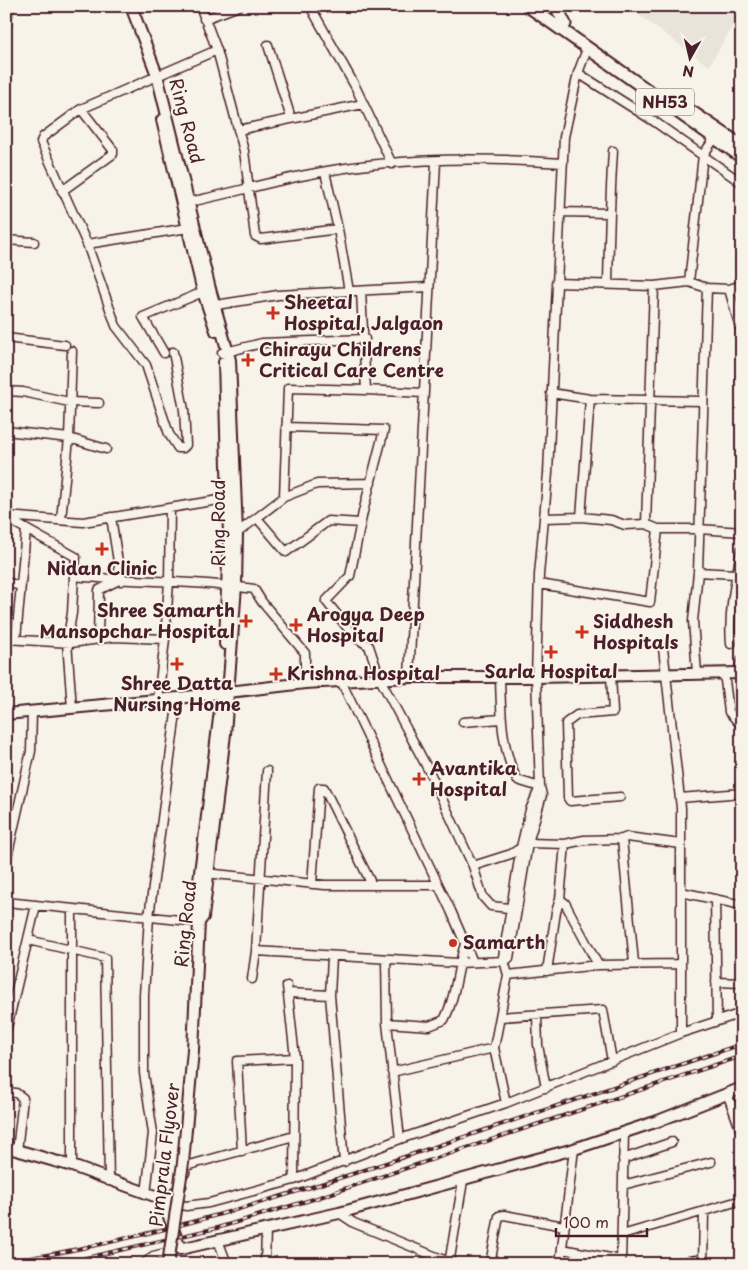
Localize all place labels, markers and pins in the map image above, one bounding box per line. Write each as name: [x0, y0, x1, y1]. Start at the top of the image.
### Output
place label: Sheetal Hospital, Jalgaon: [284, 288, 443, 336]
marker: Sheetal Hospital, Jalgaon: [266, 306, 280, 320]
place label: Chirayu Childrens Critical Care Centre: [259, 335, 444, 383]
marker: Chirayu Childrens Critical Care Centre: [241, 353, 255, 367]
marker: Nidan Clinic: [95, 542, 109, 556]
place label: Nidan Clinic: [47, 554, 157, 581]
place label: Shree Samarth Mansopchar Hospital: [40, 596, 235, 644]
place label: Arogya Deep Hospital: [306, 600, 425, 648]
place label: Siddhesh Hospitals: [593, 607, 679, 655]
marker: Shree Samarth Mansopchar Hospital: [239, 614, 253, 628]
marker: Arogya Deep Hospital: [289, 618, 303, 632]
marker: Siddhesh Hospitals: [575, 625, 589, 639]
marker: Sarla Hospital: [544, 645, 558, 659]
marker: Shree Datta Nursing Home: [170, 657, 184, 671]
place label: Sarla Hospital: [484, 657, 618, 684]
place label: Krishna Hospital: [287, 659, 440, 686]
marker: Krishna Hospital: [269, 667, 283, 681]
place label: Shree Datta Nursing Home: [113, 669, 241, 717]
place label: Avantika Hospital: [430, 754, 518, 802]
marker: Avantika Hospital: [412, 772, 426, 786]
place label: Samarth: [463, 928, 545, 955]
marker: Samarth: [447, 937, 459, 949]

